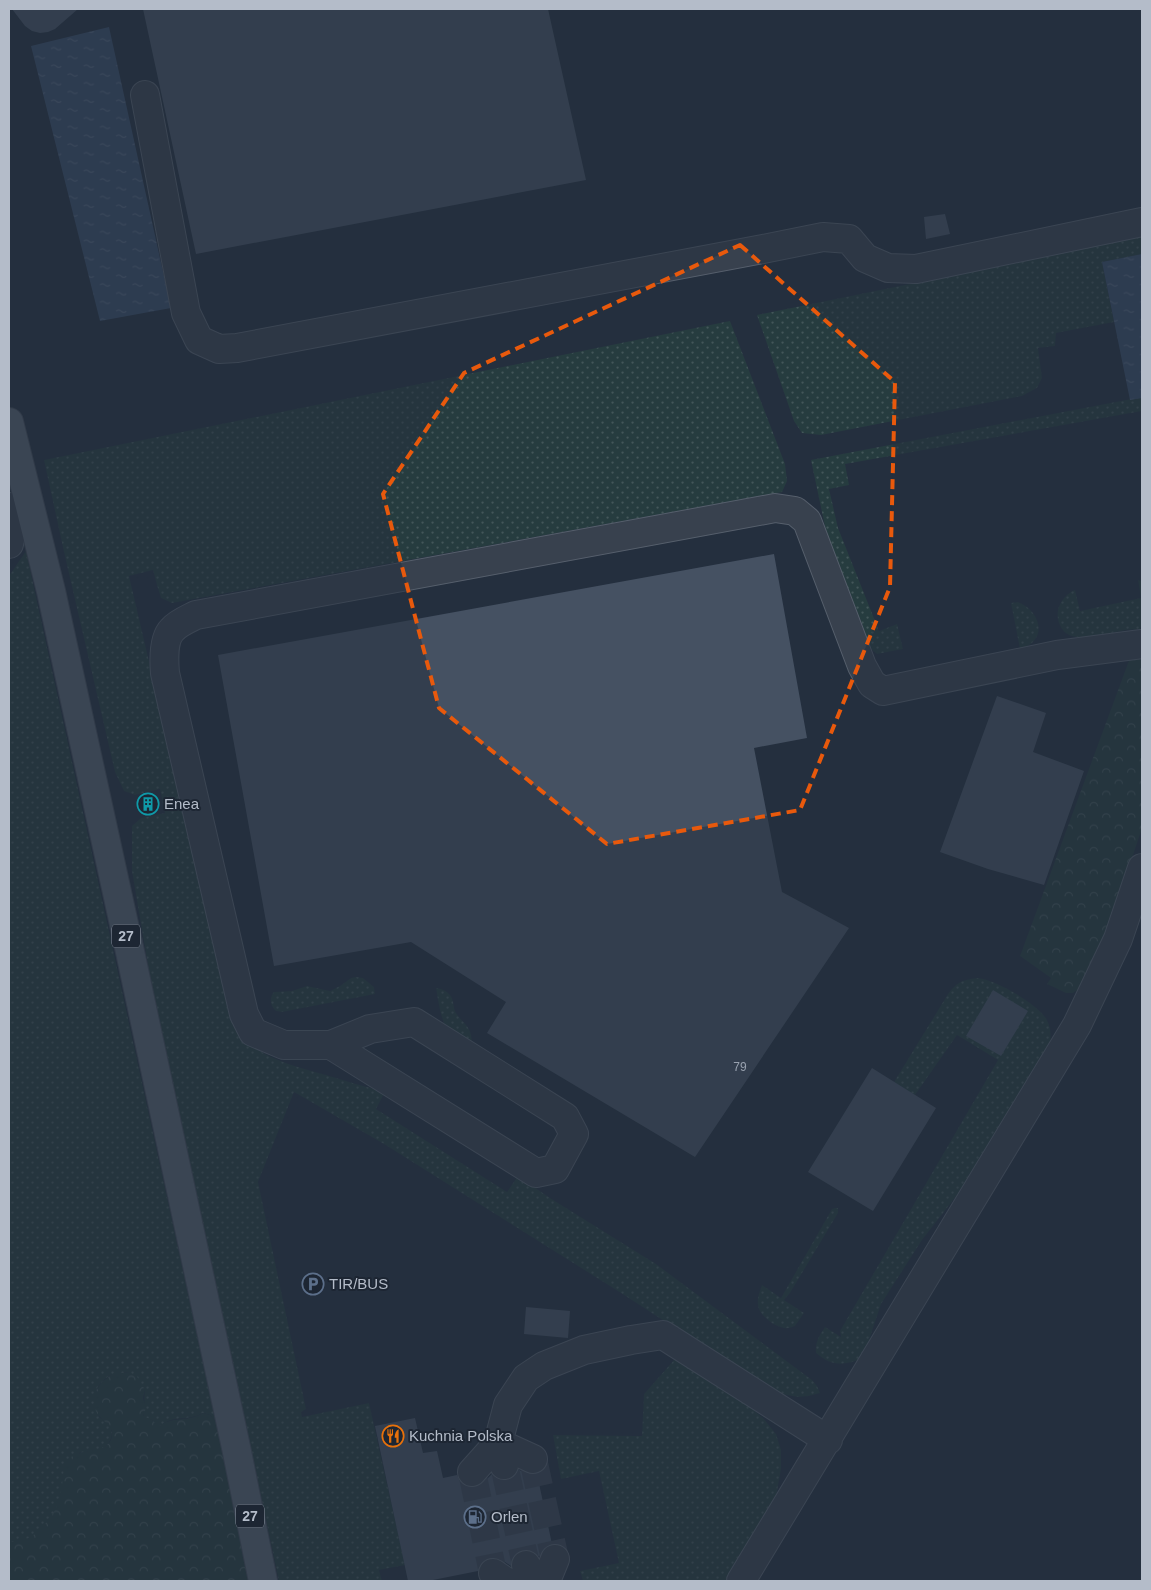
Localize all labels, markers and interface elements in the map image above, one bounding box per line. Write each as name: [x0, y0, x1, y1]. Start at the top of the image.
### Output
building icon: Enea: [136, 792, 160, 816]
place label: Enea: [164, 795, 200, 812]
road number: 27: [112, 924, 140, 948]
house number: 79: [733, 1060, 747, 1074]
parking icon: TIR/BUS: [301, 1272, 325, 1296]
place label: TIR/BUS: [329, 1275, 388, 1292]
restaurant icon: Kuchnia Polska: [381, 1424, 405, 1448]
place label: Kuchnia Polska: [409, 1427, 513, 1444]
road number: 27: [236, 1504, 264, 1528]
fuel station icon: Orlen: [463, 1505, 487, 1529]
place label: Orlen: [491, 1508, 528, 1525]

